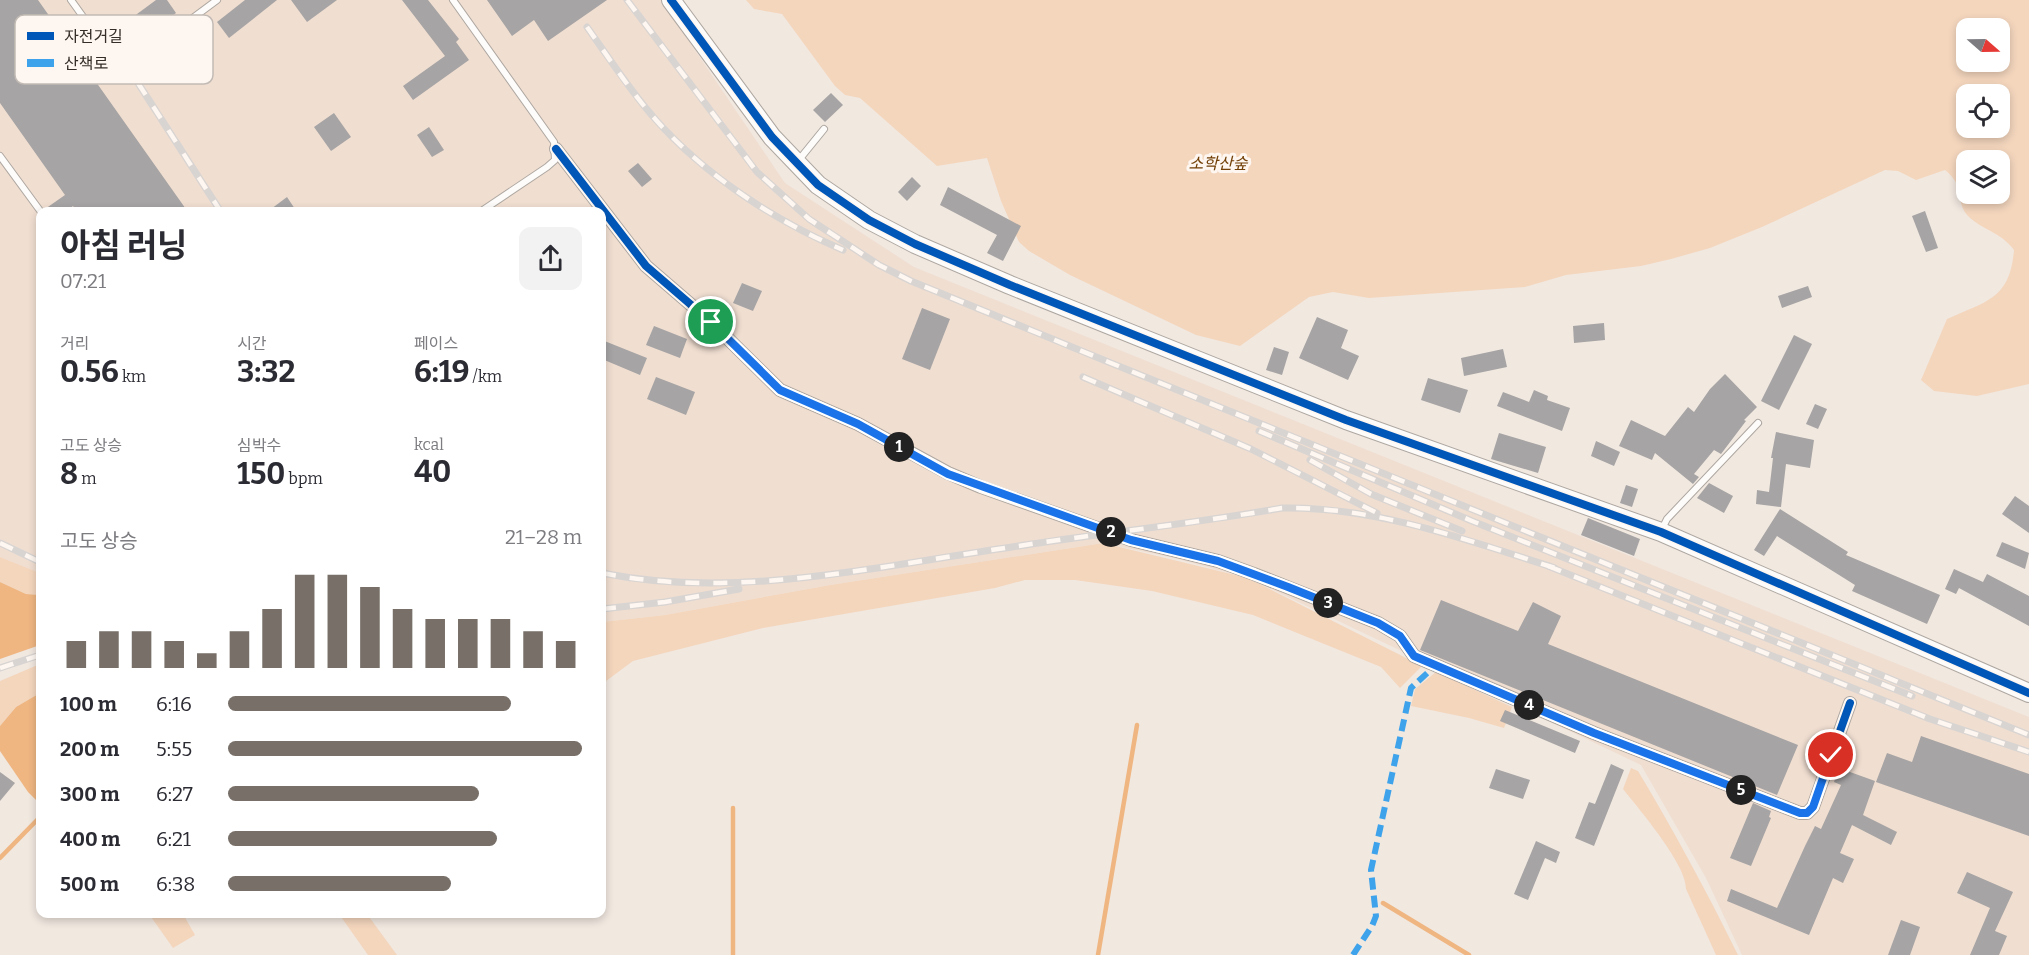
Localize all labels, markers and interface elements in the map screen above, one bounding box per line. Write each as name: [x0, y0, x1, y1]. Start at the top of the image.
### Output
legend: [15, 15, 213, 84]
north arrow: [1956, 18, 2010, 72]
map controls: [1956, 18, 2010, 204]
text: 자전거길: [64, 27, 123, 46]
text: 산책로: [64, 54, 108, 73]
button: locate: [1956, 84, 2010, 138]
button: layers: [1956, 150, 2010, 204]
park label: 소학산숲: [1189, 154, 1249, 173]
text: 아침 러닝: [60, 226, 187, 266]
button: share: [519, 227, 582, 290]
text: 07:21: [60, 269, 106, 293]
pin: [685, 296, 736, 347]
icon: arrive: [694, 305, 727, 338]
text: 거리: [60, 334, 89, 353]
text: 시간: [237, 334, 266, 353]
text: 페이스: [414, 334, 458, 353]
text: 0.56: [60, 354, 119, 390]
text: 3:32: [237, 354, 295, 390]
text: 6:19: [414, 354, 469, 390]
text: km: [119, 367, 146, 386]
text: /km: [469, 367, 502, 386]
pin: 1: [884, 432, 914, 462]
text: kcal: [414, 435, 444, 454]
text: 고도 상승: [60, 436, 122, 455]
text: 심박수: [237, 436, 281, 455]
text: 1: [896, 437, 902, 456]
text: 40: [414, 454, 451, 490]
text: 8: [60, 456, 78, 492]
text: 150: [237, 456, 285, 492]
text: m: [78, 469, 97, 488]
text: bpm: [285, 469, 323, 488]
pin: 2: [1096, 517, 1126, 547]
text: 2: [1106, 522, 1116, 541]
text: 21–28 m: [505, 525, 582, 549]
text: 고도 상승: [60, 529, 138, 553]
pin: 3: [1313, 588, 1343, 618]
text: 3: [1323, 593, 1333, 612]
pin: 4: [1514, 690, 1544, 720]
text: 100 m: [60, 692, 117, 716]
text: 6:16: [156, 692, 192, 716]
text: 4: [1524, 695, 1534, 714]
pin: [1805, 729, 1856, 780]
text: 200 m: [60, 737, 119, 761]
text: 5:55: [156, 737, 192, 761]
icon: check: [1814, 738, 1847, 771]
pin: 5: [1726, 775, 1756, 805]
text: 5: [1737, 780, 1745, 799]
text: 300 m: [60, 782, 120, 806]
text: 6:27: [156, 782, 193, 806]
text: 400 m: [60, 827, 120, 851]
text: 6:21: [156, 827, 191, 851]
text: 500 m: [60, 872, 119, 896]
text: 6:38: [156, 872, 195, 896]

